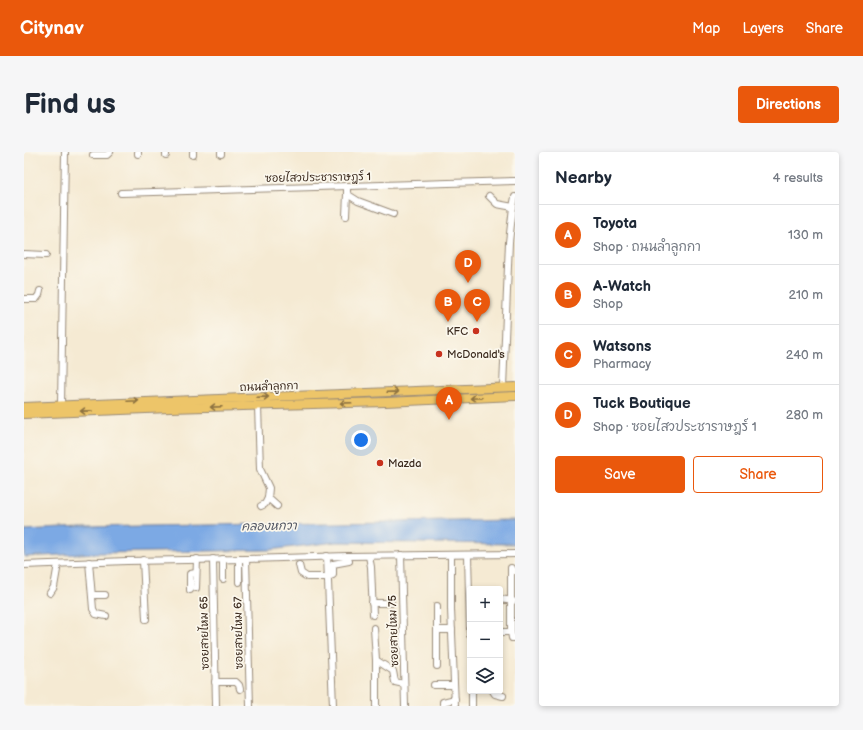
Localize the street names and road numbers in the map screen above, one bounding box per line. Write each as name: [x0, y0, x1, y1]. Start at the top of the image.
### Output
street label: ซอยไสวประชาราษฎร์ 1: [265, 168, 371, 186]
street label: ถนนลำลูกกา: [239, 378, 299, 396]
street label: ซอยสายไหม 75: [384, 595, 401, 667]
street label: ซอยสายไหม 65: [195, 596, 212, 670]
street label: ซอยสายไหม 67: [229, 596, 246, 669]

